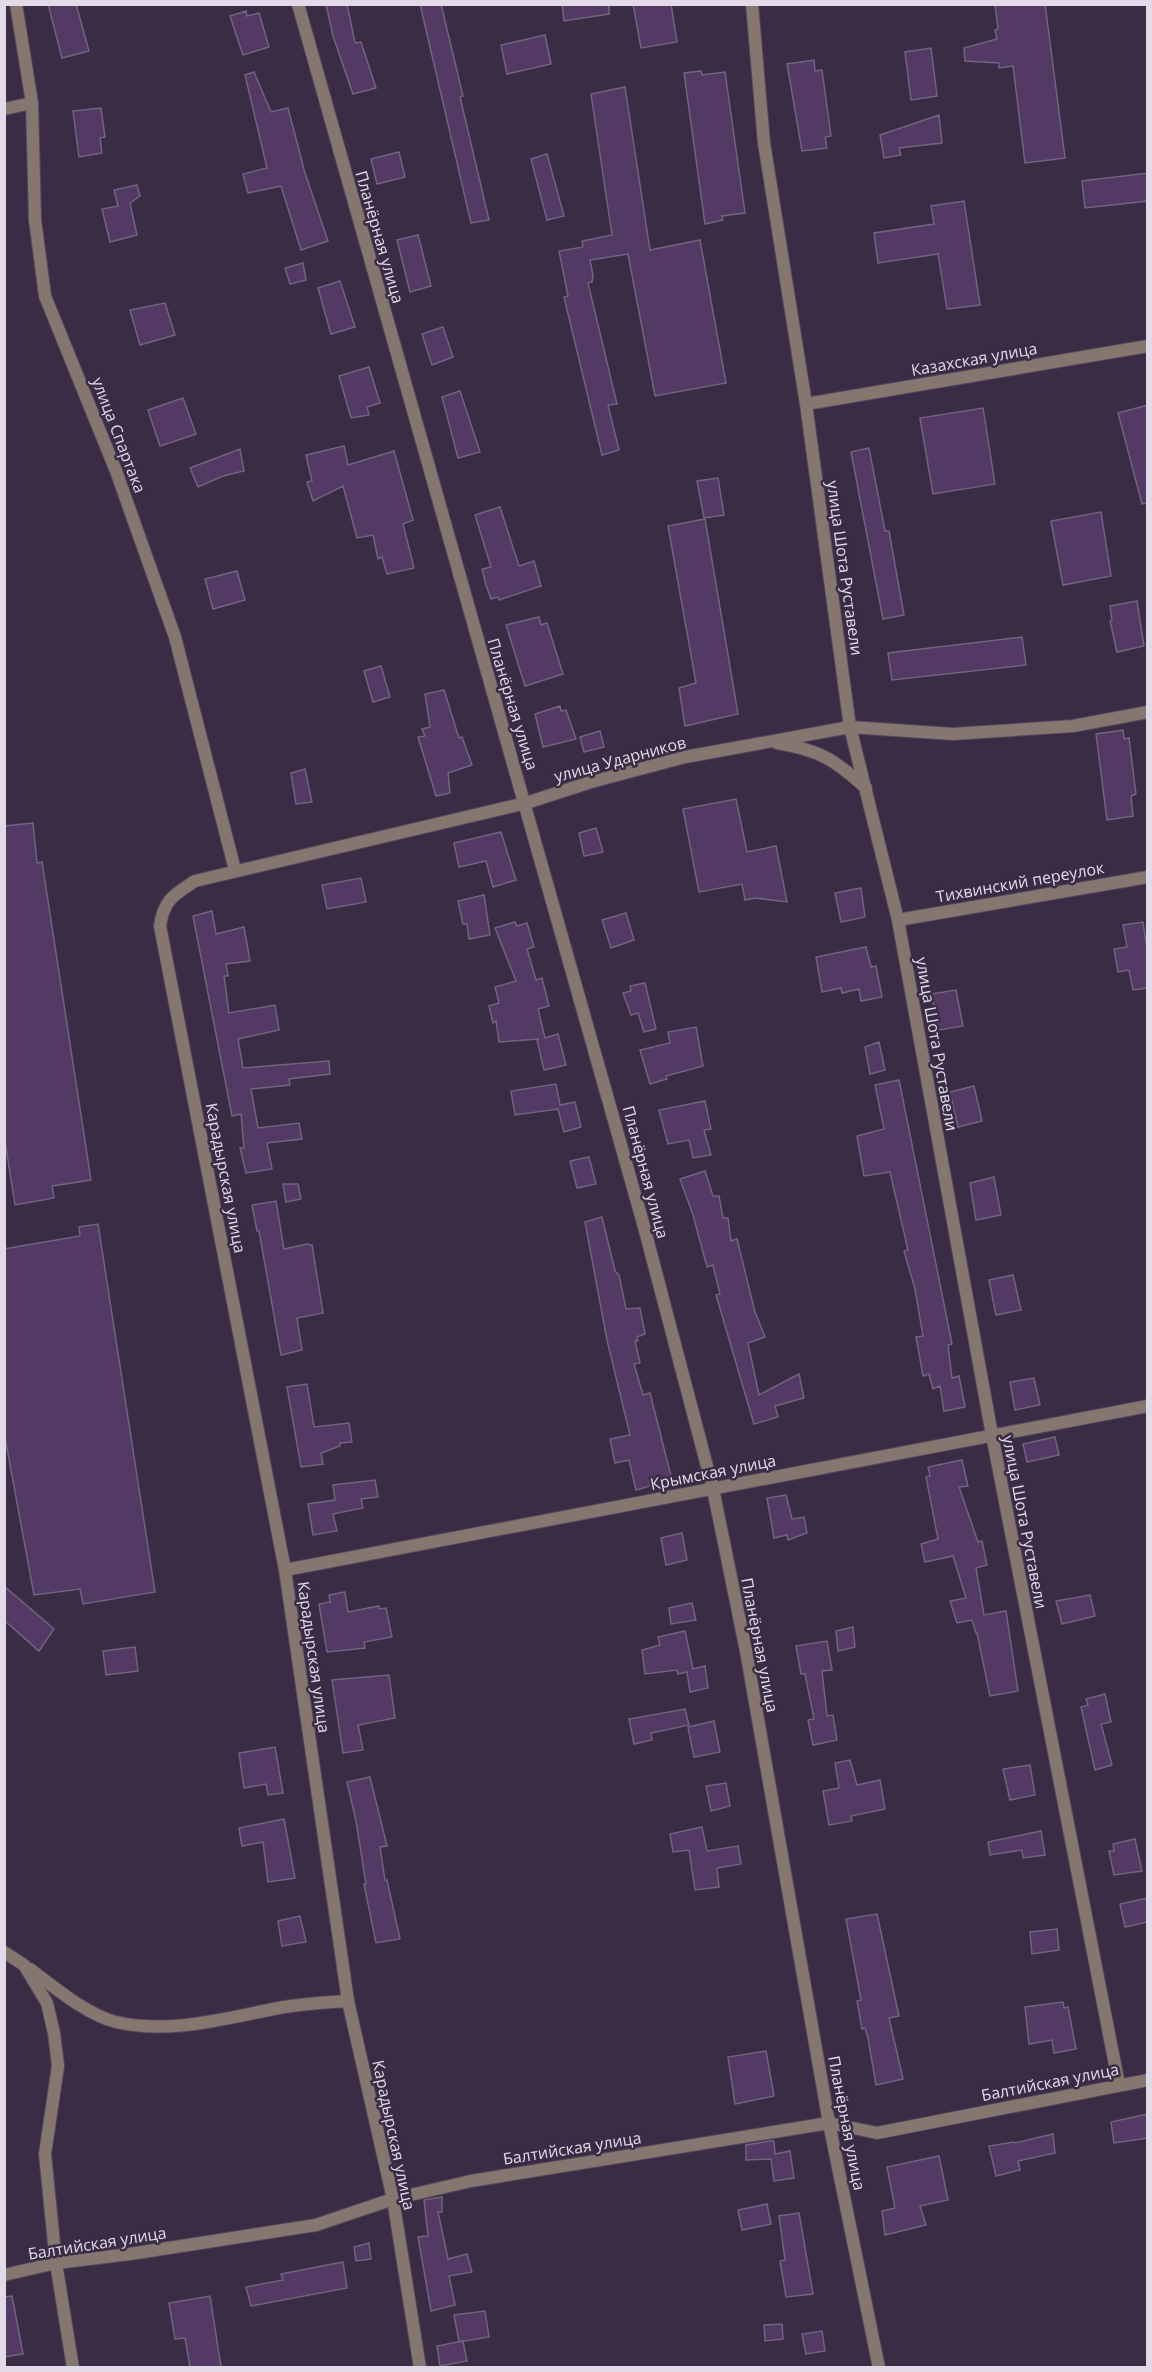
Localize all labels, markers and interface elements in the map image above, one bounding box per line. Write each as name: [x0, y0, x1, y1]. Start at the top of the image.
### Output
street label: Планёрная улица: [351, 168, 409, 306]
street label: Казахская улица: [909, 337, 1039, 381]
street label: улица Спартака: [87, 374, 151, 496]
street label: улица Шота Руставели: [822, 479, 868, 657]
street label: Планёрная улица: [482, 635, 544, 773]
street label: улица Ударников: [552, 731, 688, 787]
street label: Тихвинский переулок: [934, 856, 1106, 908]
street label: улица Шота Руставели: [911, 955, 963, 1133]
street label: Карадырская улица: [201, 1101, 251, 1255]
street label: Планёрная улица: [618, 1103, 674, 1241]
street label: улица Шота Руставели: [997, 1433, 1053, 1611]
street label: Крымская улица: [648, 1449, 778, 1495]
street label: Планёрная улица: [736, 1576, 784, 1714]
street label: Карадырская улица: [292, 1580, 336, 1734]
street label: Планёрная улица: [823, 2054, 871, 2192]
street label: Карадырская улица: [367, 2058, 421, 2212]
street label: Балтийская улица: [979, 2058, 1121, 2106]
street label: Балтийская улица: [501, 2126, 643, 2170]
street label: Балтийская улица: [26, 2221, 168, 2265]

